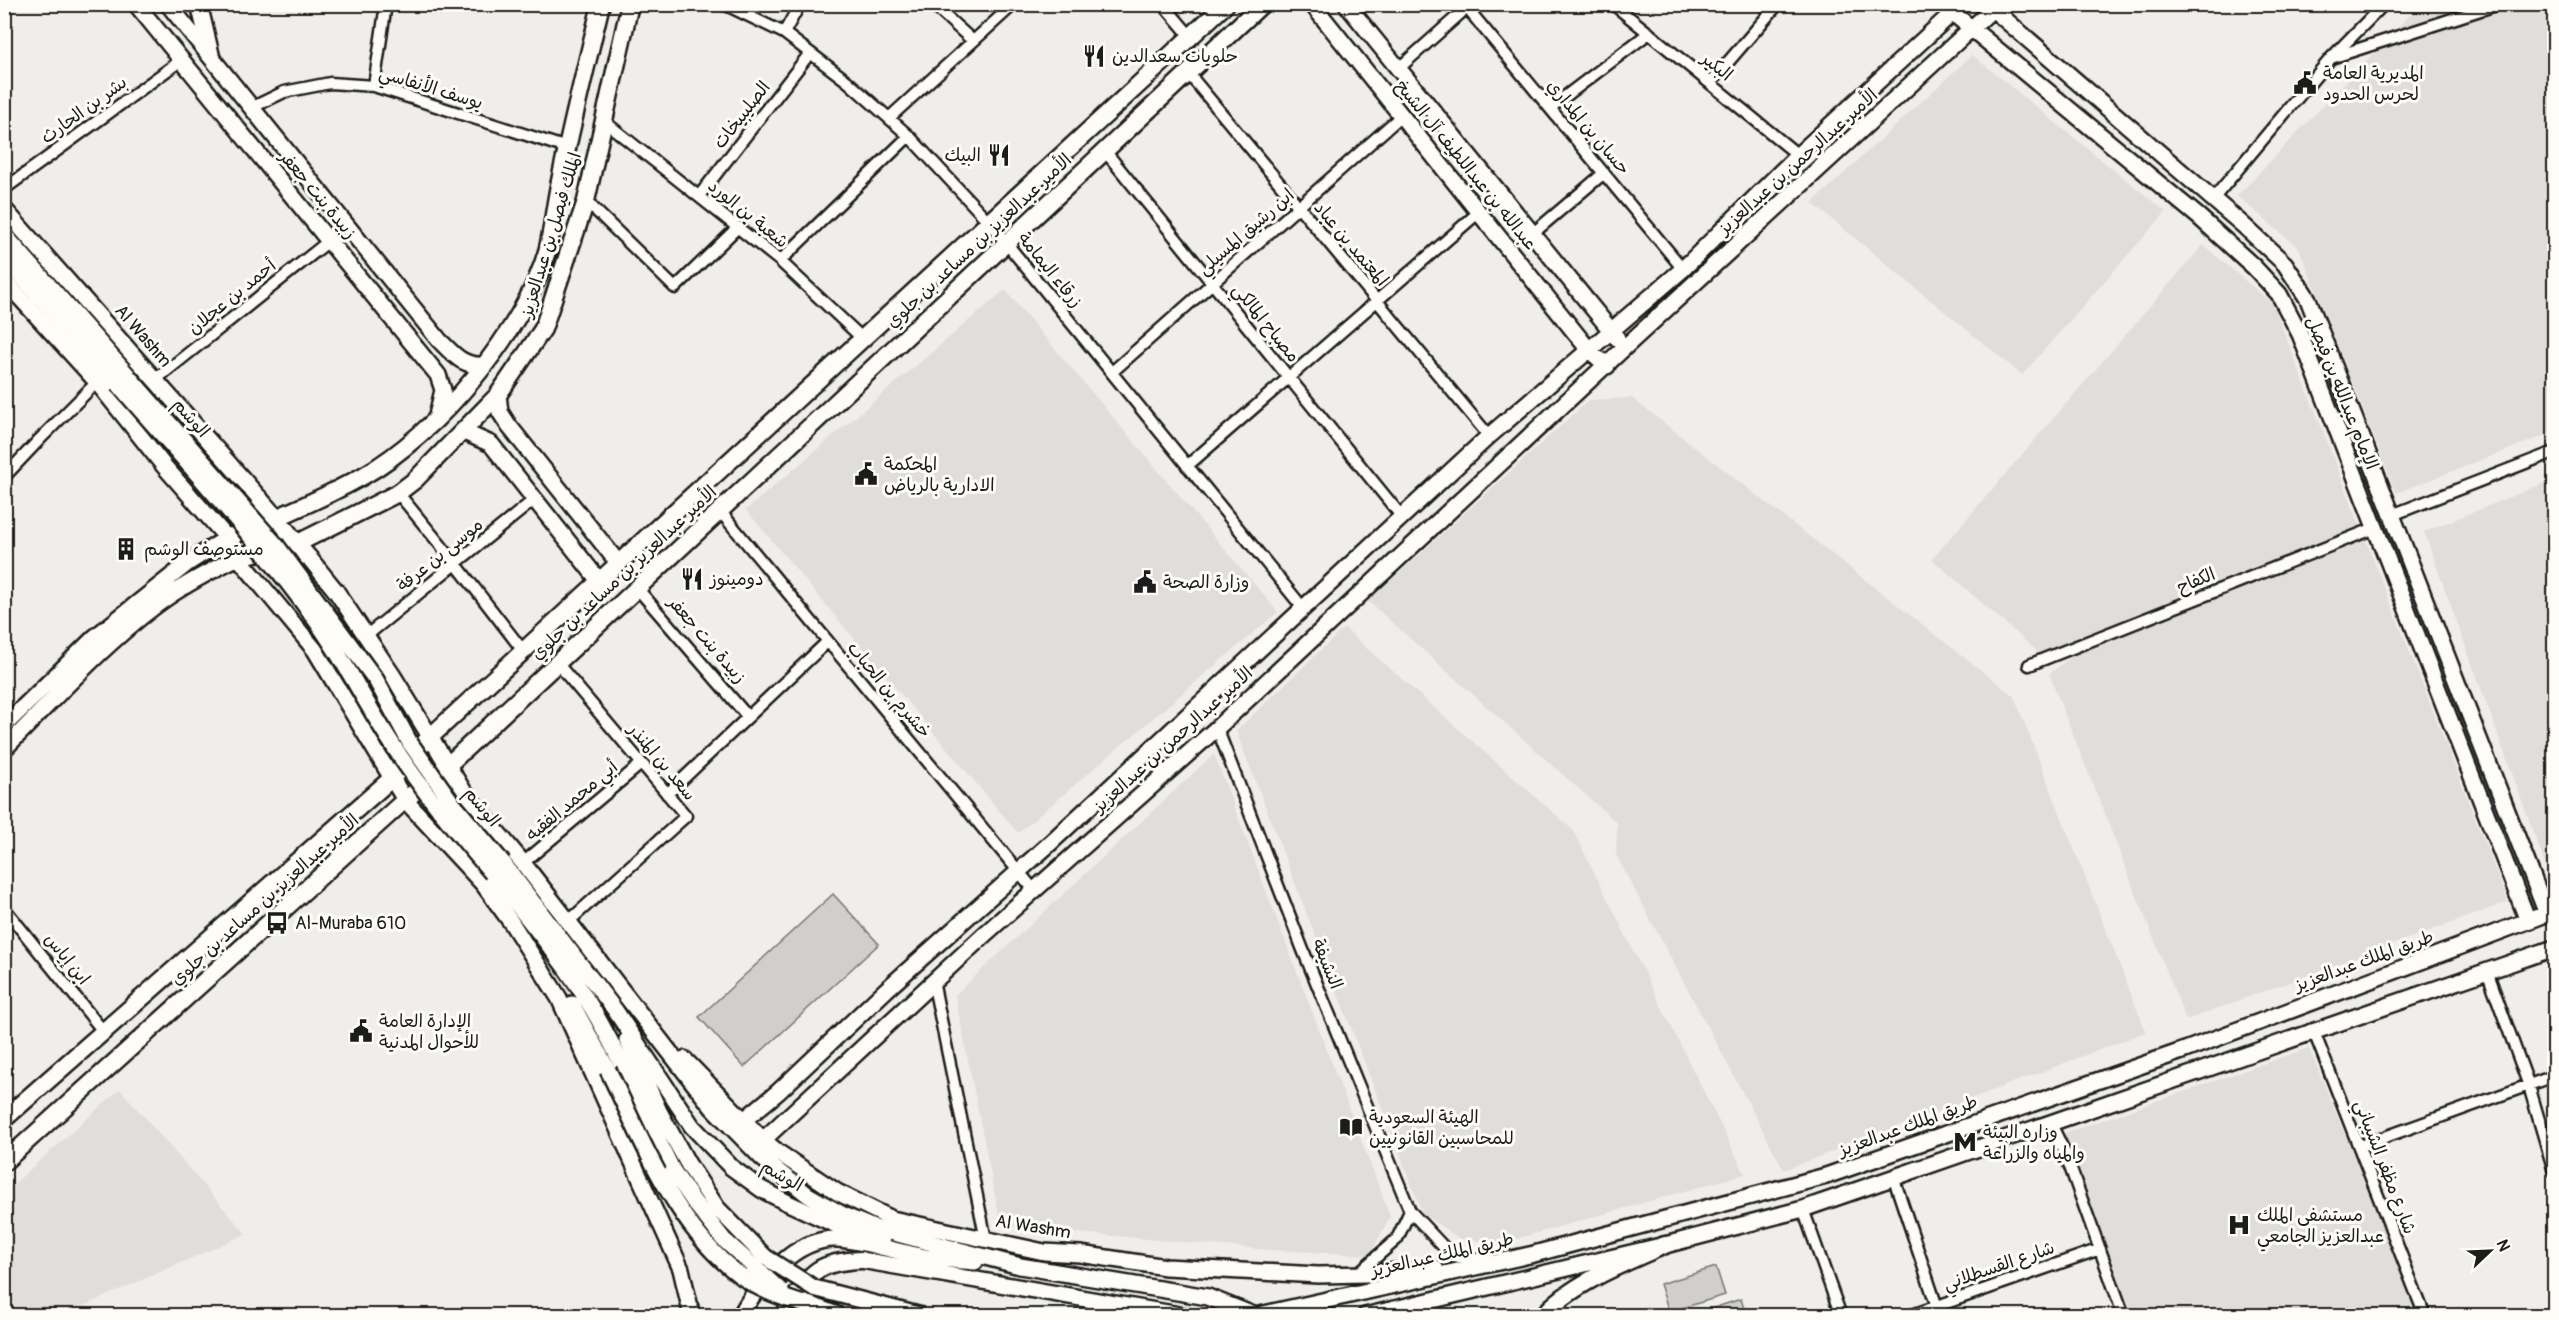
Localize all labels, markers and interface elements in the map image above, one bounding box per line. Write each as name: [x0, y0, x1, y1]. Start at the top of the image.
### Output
restaurant icon: حلويات سعدالدين: [1081, 43, 1107, 69]
place label: حلويات سعدالدين: [1112, 45, 1238, 68]
street label: البكير: [1695, 46, 1737, 86]
street label: يوسف الأنفاسي: [375, 60, 486, 119]
place label: المديرية العامة لحرس الحدود: [2323, 62, 2424, 106]
public building icon: المديرية العامة لحرس الحدود: [2292, 70, 2318, 96]
street label: بشر بن الحارث: [36, 71, 132, 149]
street label: عبدالله بن عبداللطيف آل الشيخ: [1390, 75, 1542, 255]
street label: حسان بن المداري: [1541, 75, 1635, 180]
street label: الصليبيخات: [708, 76, 776, 154]
street label: الأمير عبدالرحمن بن عبدالعزيز: [1711, 83, 1883, 241]
restaurant icon: البيك: [986, 142, 1012, 168]
place label: البيك: [945, 144, 981, 167]
street label: زبيدة بنت جعفر: [273, 145, 362, 244]
street label: الأمير عبدالعزيز بن مساعد بن جلوي: [881, 148, 1077, 334]
street label: الملك فيصل بن عبدالعزيز: [514, 150, 587, 322]
street label: شعبة بن الورد: [703, 175, 793, 253]
street label: ابن رشيق المسيلي: [1193, 184, 1302, 283]
street label: المعتمد بن عباد: [1309, 197, 1393, 291]
street label: زرقاء اليمامة: [1013, 228, 1087, 312]
street label: أحمد بن عجلان: [183, 254, 281, 340]
street label: مصباح المالكي: [1224, 279, 1305, 370]
street label: Al Washm: [109, 300, 177, 372]
street label: الإمام عبدالله بن فيصل: [2299, 313, 2383, 474]
street label: الوشم: [166, 393, 215, 444]
place label: المحكمة الادارية بالرياض: [884, 453, 995, 497]
public building icon: المحكمة الادارية بالرياض: [853, 461, 879, 487]
street label: الأمير عبدالعزيز بن مساعد بن جلوي: [526, 480, 722, 666]
street label: موسى بن عرفة: [392, 513, 488, 597]
building icon: مستوصف الوشم: [113, 536, 139, 562]
place label: مستوصف الوشم: [144, 538, 264, 563]
street label: الكفاح: [2173, 563, 2219, 599]
restaurant icon: دومينوز: [679, 566, 705, 592]
place label: دومينوز: [708, 568, 764, 591]
public building icon: وزارة الصحة: [1132, 569, 1158, 595]
place label: وزارة الصحة: [1163, 571, 1249, 594]
street label: زبيدة بنت جعفر: [662, 590, 751, 688]
street label: خشرم بن الحباب: [840, 637, 936, 744]
street label: الأمير عبدالرحمن بن عبدالعزيز: [1086, 661, 1258, 819]
street label: سعد بن المنذر: [622, 717, 701, 805]
street label: أبي محمد الفقيه: [521, 755, 626, 849]
street label: الوشم: [457, 782, 505, 833]
street label: الأمير عبدالعزيز بن مساعد بن جلوي: [165, 808, 365, 992]
bus stop icon: Al-Muraba 610: [264, 910, 290, 936]
place label: Al-Muraba 610: [295, 912, 406, 935]
street label: طريق الملك عبدالعزيز: [2289, 925, 2437, 998]
street label: ابن إياس: [39, 928, 95, 990]
street label: النشيفة: [1307, 935, 1347, 993]
place label: الإدارة العامة للأحوال المدنية: [379, 1010, 479, 1054]
public building icon: الإدارة العامة للأحوال المدنية: [348, 1018, 374, 1044]
street label: طريق الملك عبدالعزيز: [1833, 1090, 1981, 1163]
street label: شارع مظفر الشيباني: [2345, 1097, 2421, 1239]
place label: الهيئة السعودية للمحاسبين القانونيين: [1369, 1106, 1514, 1150]
library icon: الهيئة السعودية للمحاسبين القانونيين: [1338, 1114, 1364, 1140]
place label: وزاره البيئة والمياه والزراعة: [1983, 1121, 2085, 1165]
metro station icon: وزاره البيئة والمياه والزراعة: [1952, 1129, 1978, 1155]
street label: الوشم: [756, 1155, 807, 1199]
place label: مستشفى الملك عبدالعزيز الجامعي: [2257, 1204, 2384, 1252]
street label: Al Washm: [994, 1210, 1072, 1244]
hospital icon: مستشفى الملك عبدالعزيز الجامعي: [2226, 1212, 2252, 1238]
north arrow: [2460, 1221, 2520, 1281]
street label: طريق الملك عبدالعزيز: [1366, 1227, 1516, 1283]
street label: شارع القسطلاني: [1940, 1236, 2059, 1300]
text: N: [2492, 1237, 2514, 1255]

